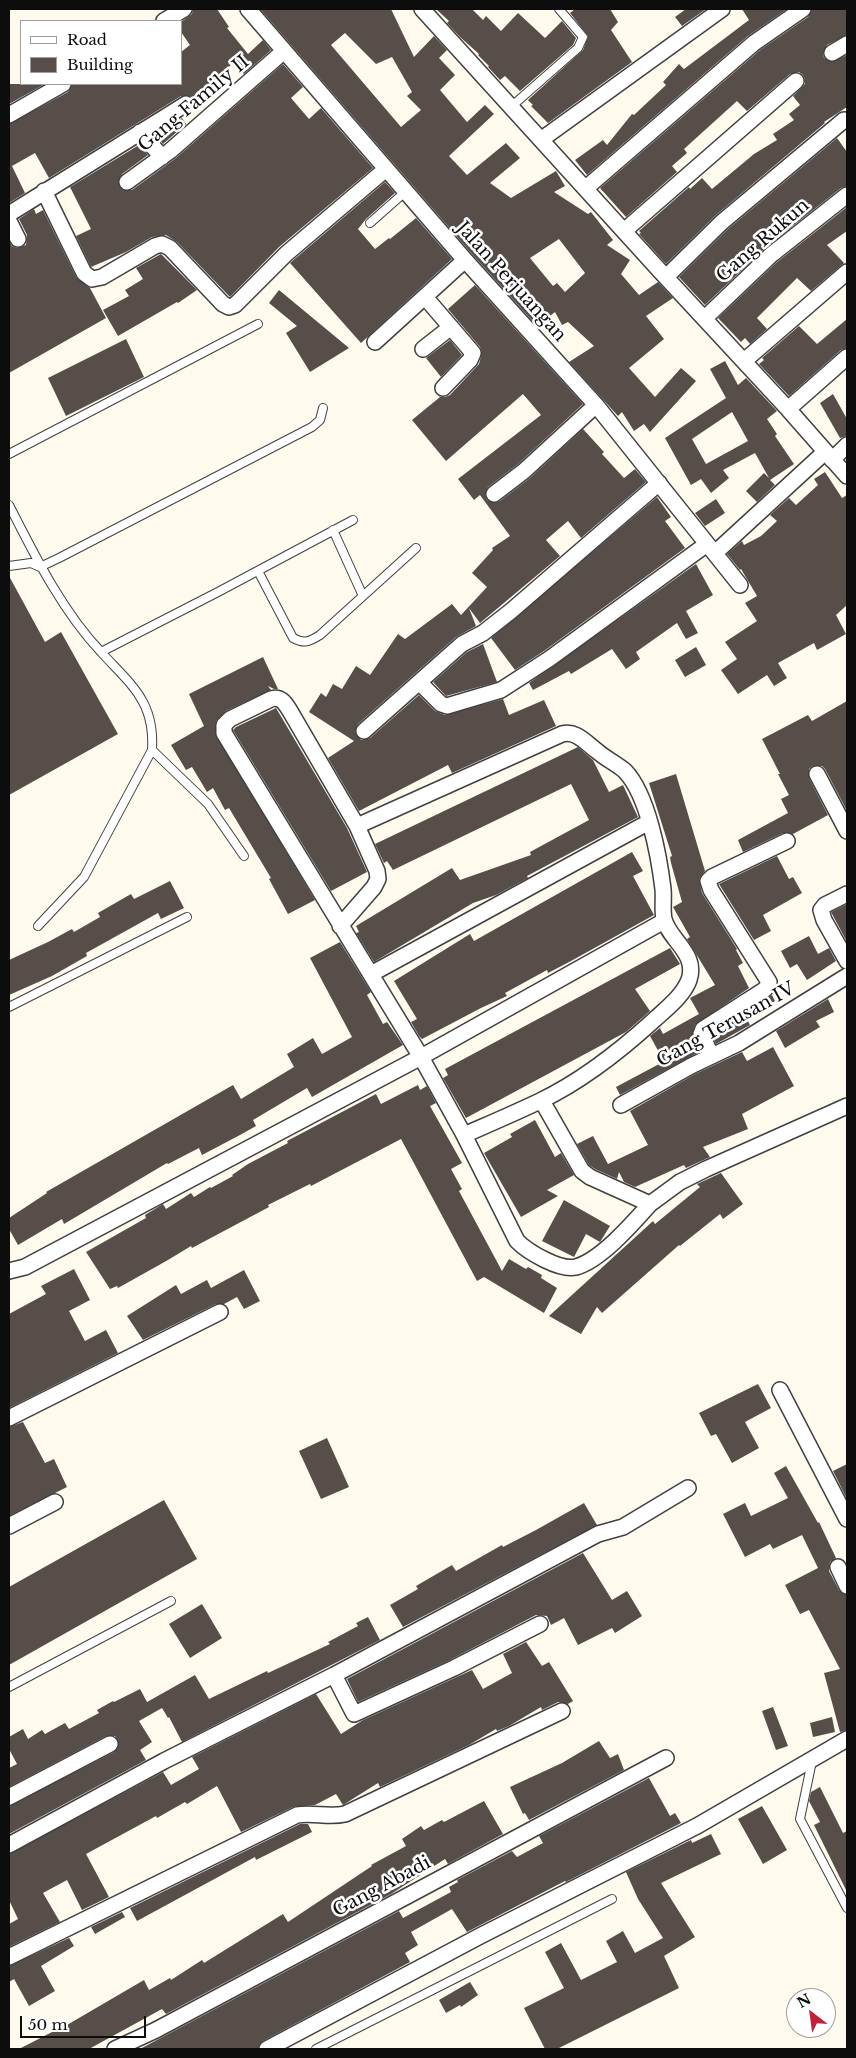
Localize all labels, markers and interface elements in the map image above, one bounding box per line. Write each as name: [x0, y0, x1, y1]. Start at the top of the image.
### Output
legend: [20, 20, 182, 85]
text: Road: [67, 30, 107, 49]
street label: Gang Family II: [134, 51, 254, 157]
text: Building: [67, 55, 133, 74]
street label: Gang Rukun: [712, 195, 814, 287]
street label: Jalan Perjuangan: [452, 218, 570, 346]
street label: Gang Terusan IV: [653, 978, 799, 1072]
street label: Gang Abadi: [329, 1852, 435, 1922]
north arrow: [786, 1988, 836, 2038]
text: N: [794, 1990, 814, 2012]
scale bar: [22, 2006, 149, 2038]
text: 50 m: [28, 2015, 68, 2034]

